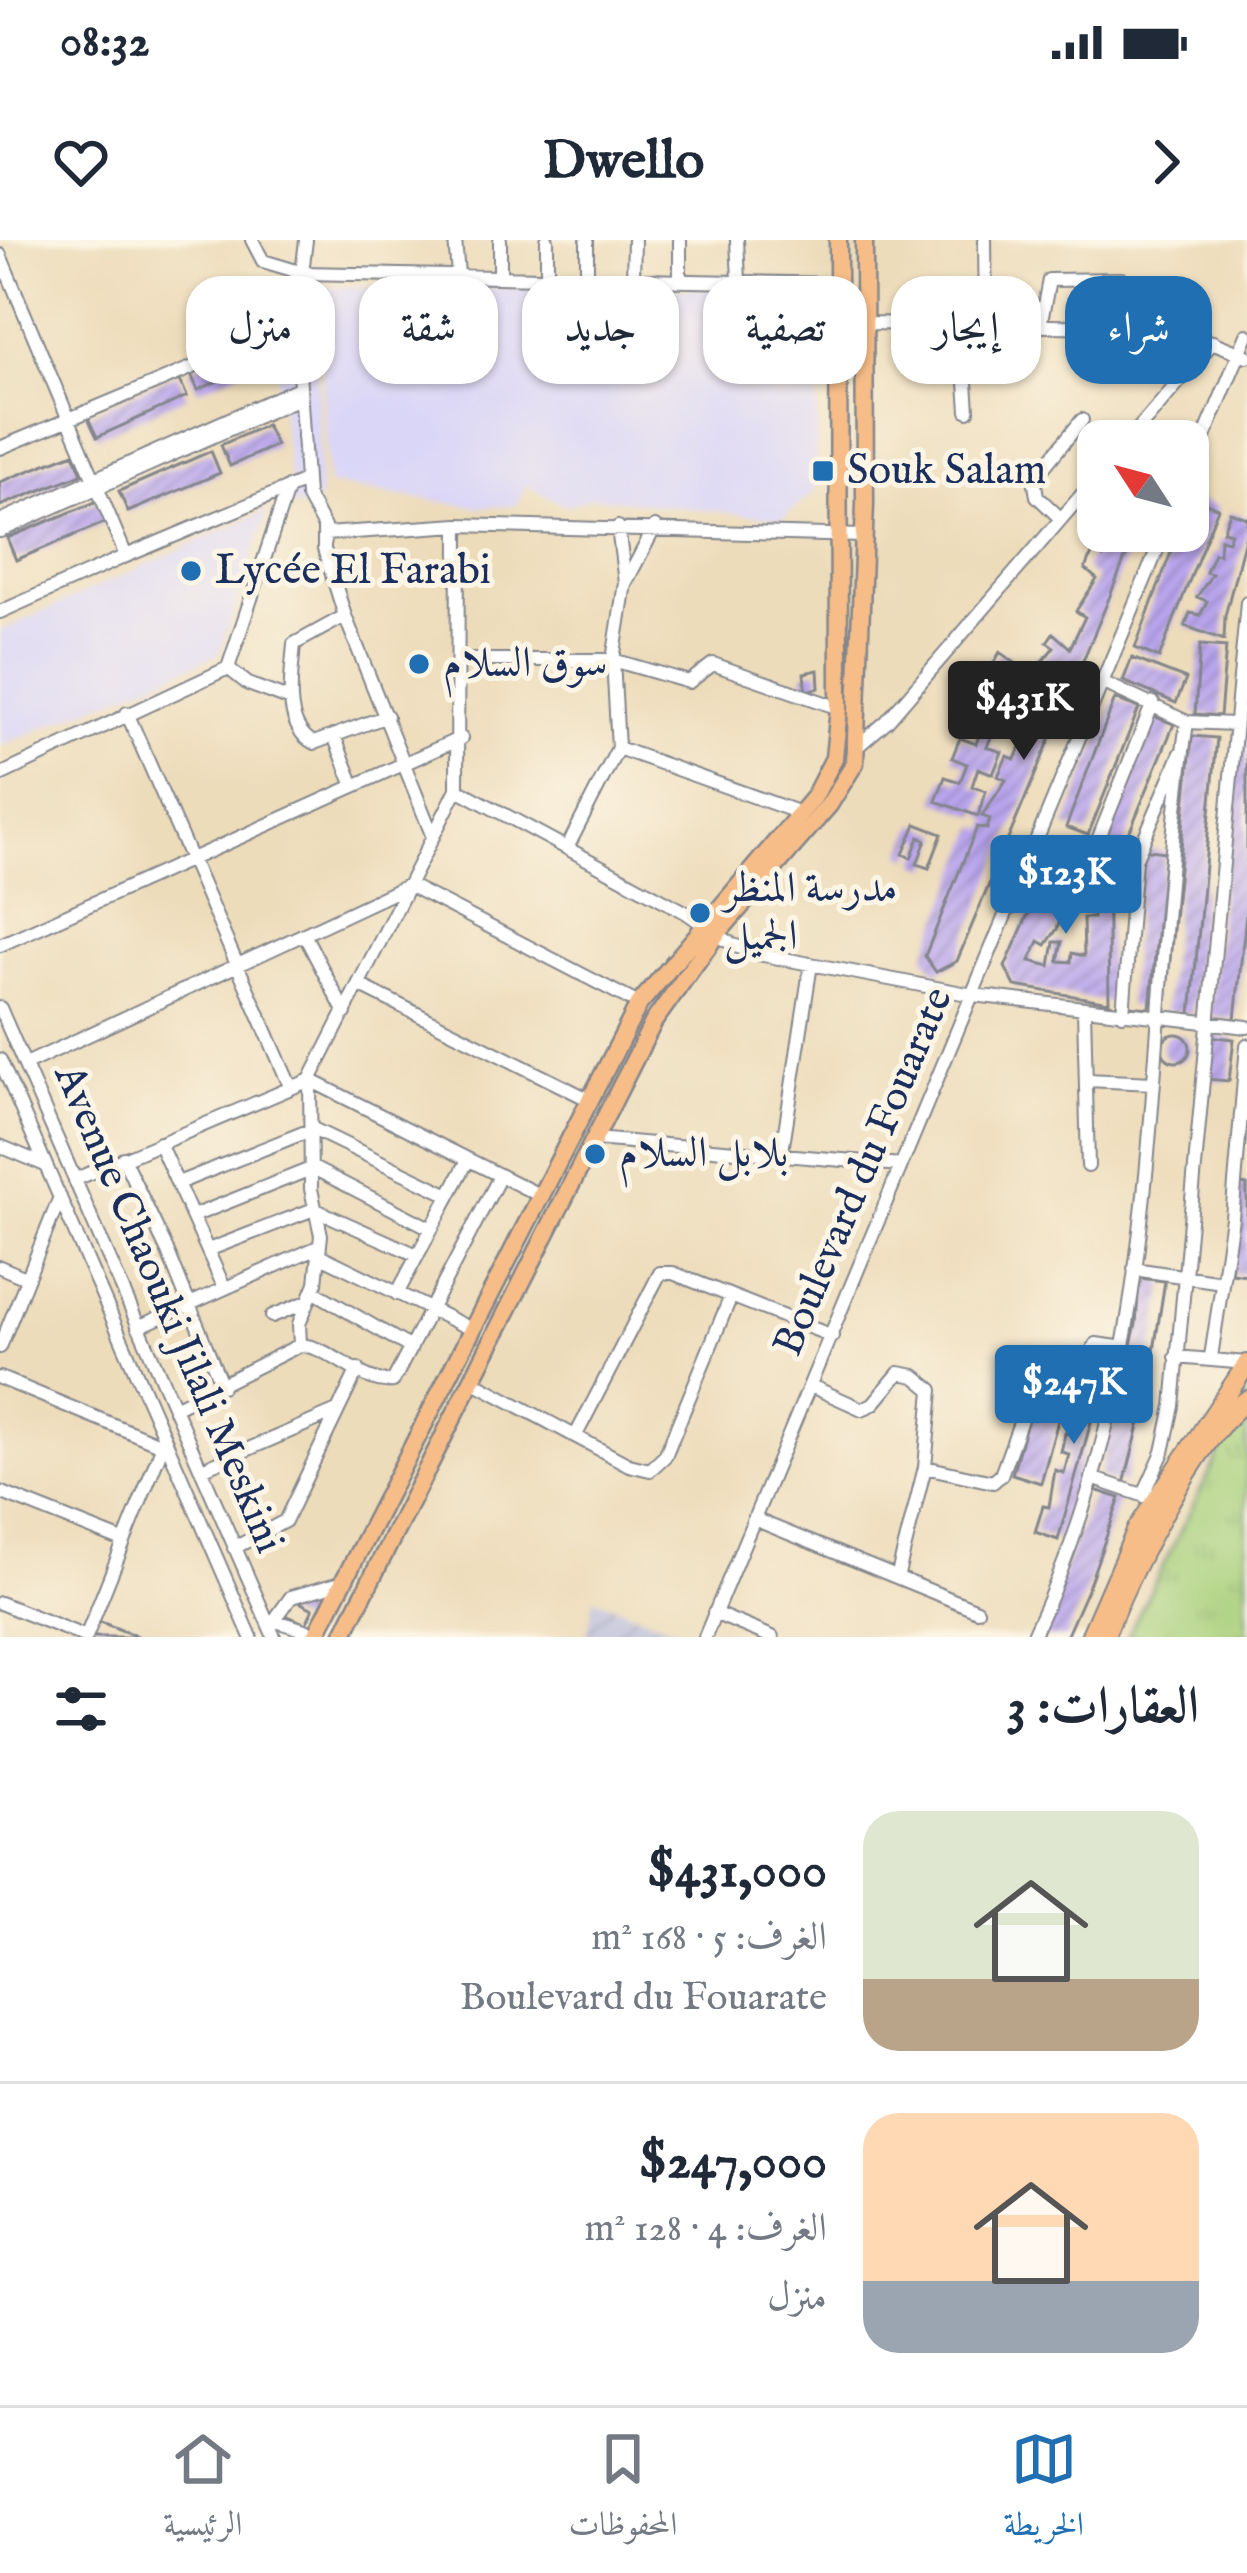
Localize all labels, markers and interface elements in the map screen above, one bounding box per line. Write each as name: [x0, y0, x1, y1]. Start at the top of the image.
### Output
text: 08:32: [60, 14, 150, 71]
text: Dwello: [543, 128, 704, 197]
icon: heart: [48, 129, 114, 195]
icon: forward: [1133, 129, 1199, 195]
chip: منزل: [186, 276, 335, 384]
chip: شقة: [359, 276, 498, 384]
chip: جديد: [522, 276, 679, 384]
chip: تصفية: [703, 276, 867, 384]
chip: إيجار: [891, 276, 1041, 384]
chip: شراء: [1065, 276, 1212, 384]
north arrow: [1077, 420, 1209, 552]
map controls: [1077, 420, 1209, 552]
place label: Souk Salam: [847, 445, 1046, 498]
marker: Souk Salam: [810, 458, 836, 484]
place label: Lycée El Farabi: [215, 545, 491, 598]
marker: Lycée El Farabi: [178, 558, 204, 584]
place label: سوق السلام: [443, 638, 608, 698]
marker: سوق السلام: [406, 651, 432, 677]
pin: $431K: [940, 661, 1108, 763]
text: $431K: [975, 675, 1073, 724]
pin: $123K: [982, 835, 1150, 937]
text: $123K: [1017, 849, 1115, 898]
place label: مدرسة المنظر الجميل: [720, 863, 898, 964]
marker: مدرسة المنظر الجميل: [687, 900, 713, 926]
street label: Boulevard du Fouarate: [762, 980, 966, 1364]
street label: Avenue Chaouki Jilali Meskini: [41, 1056, 295, 1561]
place label: بلابل السلام: [619, 1128, 789, 1188]
marker: بلابل السلام: [582, 1141, 608, 1167]
pin: $247K: [990, 1345, 1158, 1447]
text: $247K: [1022, 1359, 1126, 1408]
icon: filters: [48, 1676, 114, 1742]
text: العقارات: 3: [1007, 1676, 1199, 1741]
text: $431,000: [647, 1840, 827, 1905]
icon: home: [959, 1859, 1103, 2003]
text: الغرف: 5 · 168 m²: [591, 1914, 827, 1963]
text: Boulevard du Fouarate: [460, 1974, 827, 2023]
text: $247,000: [639, 2131, 827, 2196]
icon: home: [959, 2161, 1103, 2305]
text: الغرف: 4 · 128 m²: [585, 2205, 827, 2254]
text: منزل: [767, 2274, 827, 2323]
tab: الرئيسية: [163, 2426, 242, 2556]
tab: المحفوظات: [569, 2426, 677, 2556]
tab: الخريطة: [1004, 2426, 1084, 2556]

